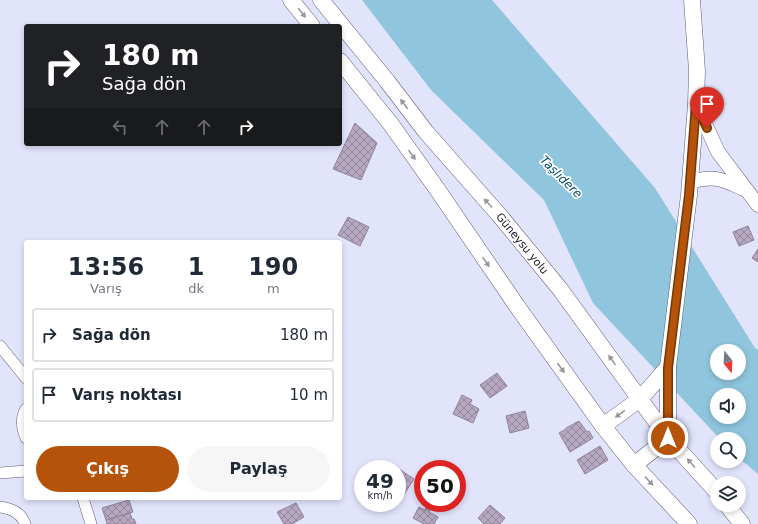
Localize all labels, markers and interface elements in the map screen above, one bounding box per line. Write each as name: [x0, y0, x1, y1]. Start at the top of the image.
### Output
one-way arrow: [297, 8, 306, 18]
text: 180 m: [102, 39, 199, 72]
icon: right: [36, 40, 88, 92]
text: Sağa dön: [102, 73, 186, 94]
pin: [690, 87, 724, 128]
icon: arrive: [696, 93, 718, 115]
one-way arrow: [400, 98, 409, 109]
icon: left: [109, 116, 131, 138]
icon: ahead: [151, 116, 173, 138]
icon: ahead: [193, 116, 215, 138]
icon: right: [235, 116, 257, 138]
one-way arrow: [408, 150, 416, 160]
water label: Taşlıdere: [537, 153, 585, 201]
one-way arrow: [484, 198, 493, 208]
street label: Güneysu yolu: [494, 210, 551, 277]
text: 13:56: [68, 253, 144, 281]
text: 1: [188, 253, 204, 281]
text: 190: [248, 253, 298, 281]
one-way arrow: [482, 256, 490, 267]
text: Varış: [90, 281, 122, 296]
text: dk: [188, 281, 204, 296]
text: m: [267, 281, 280, 296]
icon: right: [38, 324, 60, 346]
text: Sağa dön: [72, 326, 151, 344]
text: 180 m: [280, 326, 328, 344]
north arrow: [710, 344, 746, 380]
map controls: [710, 344, 746, 512]
one-way arrow: [608, 355, 616, 365]
one-way arrow: [557, 362, 565, 373]
icon: arrive: [38, 384, 60, 406]
text: Varış noktası: [72, 386, 182, 404]
text: 10 m: [290, 386, 328, 404]
button: sound: [710, 388, 746, 424]
one-way arrow: [615, 410, 625, 418]
position arrow: [647, 417, 689, 459]
button: search: [710, 432, 746, 468]
button: Çıkış: [36, 446, 179, 492]
button: Paylaş: [187, 446, 330, 492]
one-way arrow: [686, 458, 696, 468]
speed limit sign: 50: [414, 460, 466, 512]
text: 49: [366, 469, 394, 493]
button: layers: [710, 476, 746, 512]
one-way arrow: [644, 477, 653, 486]
text: km/h: [367, 490, 393, 501]

